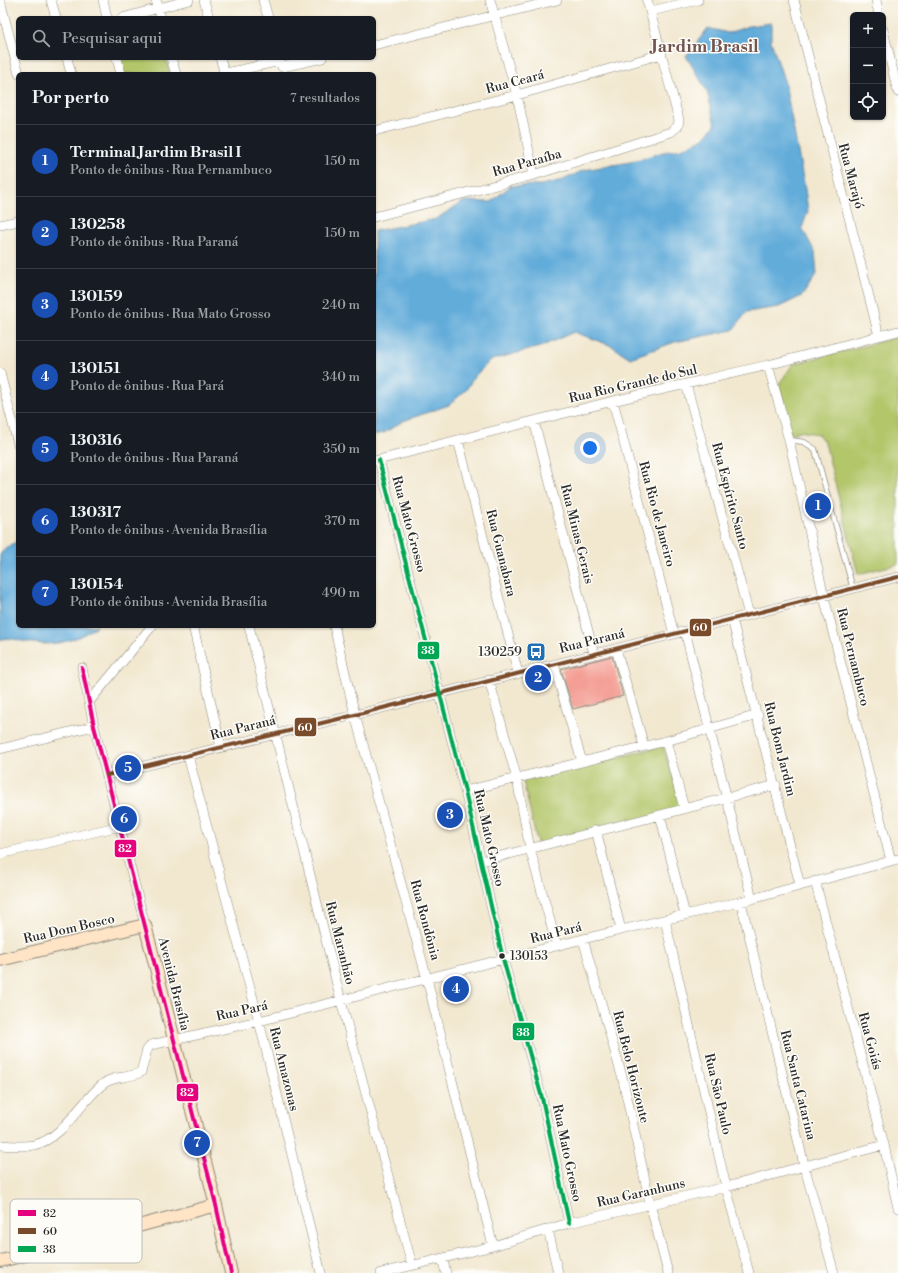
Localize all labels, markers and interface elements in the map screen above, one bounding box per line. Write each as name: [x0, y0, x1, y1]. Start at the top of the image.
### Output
map controls: [850, 12, 886, 120]
button: +: [850, 12, 886, 48]
search box: [16, 16, 376, 60]
icon: search: [30, 27, 52, 49]
text: Pesquisar aqui: [62, 29, 162, 48]
district label: Jardim Brasil: [649, 36, 759, 58]
button: −: [850, 48, 886, 84]
street label: Rua Ceará: [484, 66, 546, 97]
button: locate: [850, 84, 886, 120]
text: Por perto: [32, 87, 109, 109]
text: 7 resultados: [290, 90, 360, 106]
street label: Rua Marajó: [835, 141, 867, 211]
text: Terminal Jardim Brasil I: [70, 143, 241, 162]
street label: Rua Paraíba: [491, 145, 564, 180]
text: 1: [42, 153, 48, 169]
text: 150 m: [325, 153, 360, 169]
text: Ponto de ônibus · Rua Pernambuco: [70, 162, 272, 178]
text: 130258: [70, 215, 125, 234]
text: 2: [41, 225, 49, 241]
text: 150 m: [325, 225, 360, 241]
text: Ponto de ônibus · Rua Paraná: [70, 234, 238, 250]
text: 130159: [70, 287, 123, 306]
text: 3: [41, 297, 49, 313]
text: 240 m: [322, 297, 360, 313]
text: Ponto de ônibus · Rua Mato Grosso: [70, 306, 271, 322]
text: 130151: [70, 359, 120, 378]
street label: Rua Rio Grande do Sul: [567, 361, 699, 407]
text: 4: [41, 369, 49, 385]
text: 340 m: [322, 369, 360, 385]
text: Ponto de ônibus · Rua Pará: [70, 378, 224, 394]
text: 130316: [70, 431, 122, 450]
your location: [580, 438, 600, 458]
text: 5: [41, 441, 49, 457]
text: 350 m: [323, 441, 360, 457]
street label: Rua Espírito Santo: [708, 441, 752, 551]
text: Ponto de ônibus · Rua Paraná: [70, 450, 238, 466]
street label: Rua Rio de Janeiro: [635, 459, 679, 569]
street label: Rua Mato Grosso: [388, 474, 430, 574]
street label: Rua Minas Gerais: [557, 482, 597, 586]
pin: 1: [805, 491, 831, 521]
text: 130317: [70, 503, 121, 522]
street label: Rua Guanabara: [482, 508, 520, 599]
text: 6: [41, 513, 49, 529]
text: 370 m: [324, 513, 360, 529]
text: Ponto de ônibus · Avenida Brasília: [70, 522, 267, 538]
text: 130154: [70, 575, 123, 594]
text: 7: [41, 585, 49, 601]
text: 490 m: [322, 585, 360, 601]
text: Ponto de ônibus · Avenida Brasília: [70, 594, 267, 610]
street label: Rua Pernambuco: [833, 606, 873, 708]
line badge: 60: [689, 618, 712, 637]
text: 60: [693, 621, 707, 635]
street label: Rua Paraná: [558, 625, 627, 657]
line badge: 38: [417, 641, 440, 660]
bus stop icon: 130259: [525, 641, 547, 663]
text: 38: [421, 644, 435, 658]
place label: 130259: [478, 644, 522, 660]
pin: 2: [525, 663, 551, 693]
street label: Rua Bom Jardim: [761, 700, 800, 799]
street label: Rua Paraná: [209, 712, 278, 744]
line badge: 60: [294, 717, 317, 737]
text: 60: [298, 721, 312, 735]
pin: 5: [115, 753, 141, 783]
street label: Rua Mato Grosso: [470, 788, 508, 888]
pin: 3: [437, 800, 463, 830]
pin: 6: [111, 804, 137, 834]
line badge: 82: [114, 839, 137, 858]
text: 82: [118, 842, 132, 856]
street label: Rua Rondônia: [407, 878, 444, 963]
street label: Rua Maranhão: [322, 900, 358, 986]
street label: Rua Dom Bosco: [22, 911, 116, 947]
street label: Rua Pará: [529, 919, 584, 947]
street label: Avenida Brasília: [154, 935, 193, 1033]
place label: 130153: [510, 949, 548, 964]
marker: 130153: [497, 951, 507, 961]
pin: 4: [443, 974, 469, 1004]
street label: Rua Pará: [215, 997, 270, 1025]
street label: Rua Belo Horizonte: [609, 1009, 653, 1125]
street label: Rua Goiás: [855, 1010, 885, 1072]
line badge: 38: [512, 1022, 535, 1041]
street label: Rua Amazonas: [266, 1025, 302, 1113]
text: 38: [516, 1026, 530, 1040]
street label: Rua Santa Catarina: [777, 1028, 820, 1142]
street label: Rua São Paulo: [701, 1052, 735, 1136]
line badge: 82: [176, 1083, 199, 1102]
text: 82: [180, 1086, 194, 1100]
street label: Rua Mato Grosso: [549, 1103, 585, 1203]
pin: 7: [184, 1128, 210, 1158]
street label: Rua Garanhuns: [595, 1175, 687, 1211]
legend: [10, 1199, 142, 1263]
text: 82: [43, 1207, 56, 1221]
text: 60: [43, 1225, 57, 1239]
text: 38: [43, 1243, 56, 1257]

